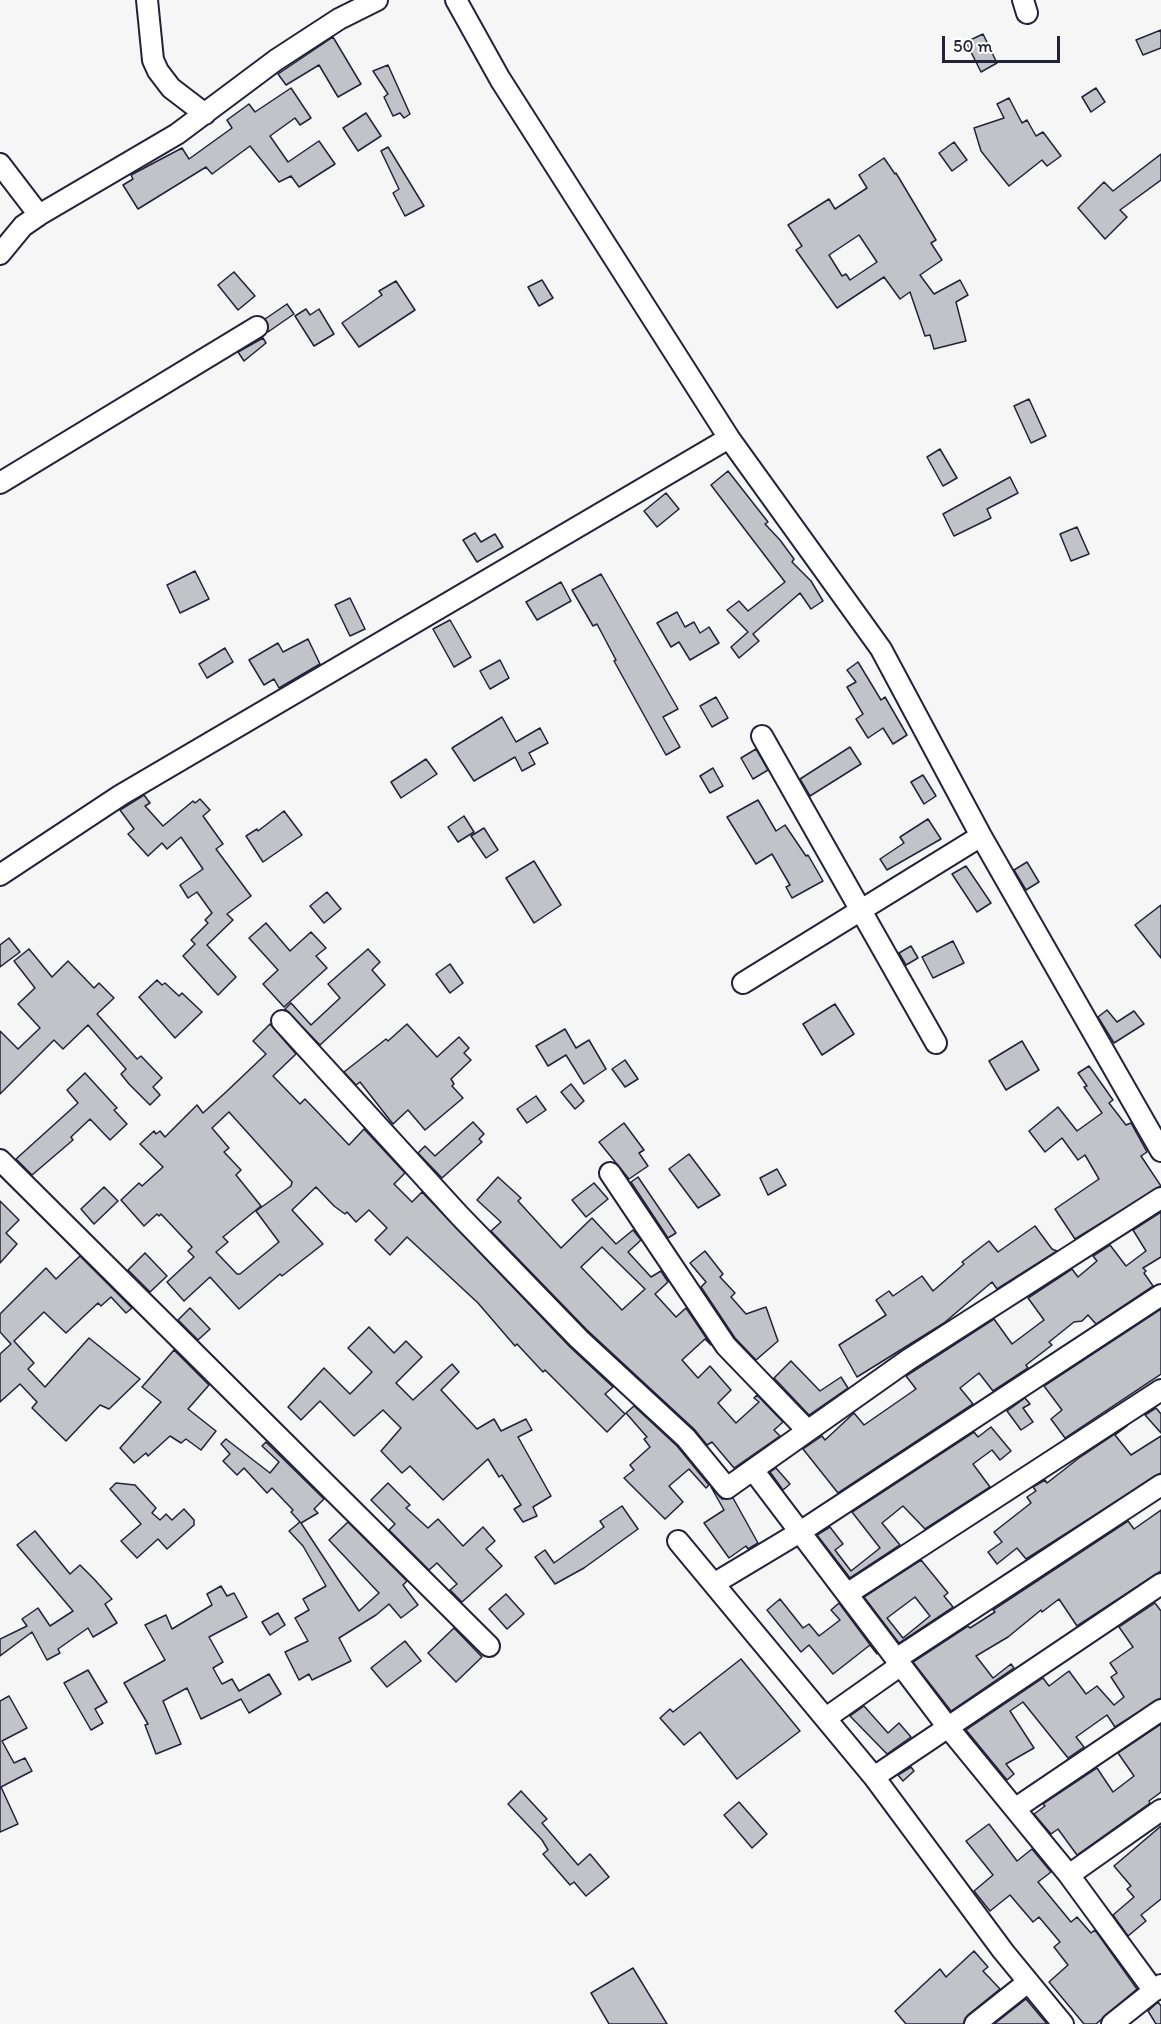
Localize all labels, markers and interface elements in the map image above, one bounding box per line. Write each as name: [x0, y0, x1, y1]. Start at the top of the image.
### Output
scale bar: [945, 24, 1064, 62]
text: 50 m: [953, 35, 993, 57]

